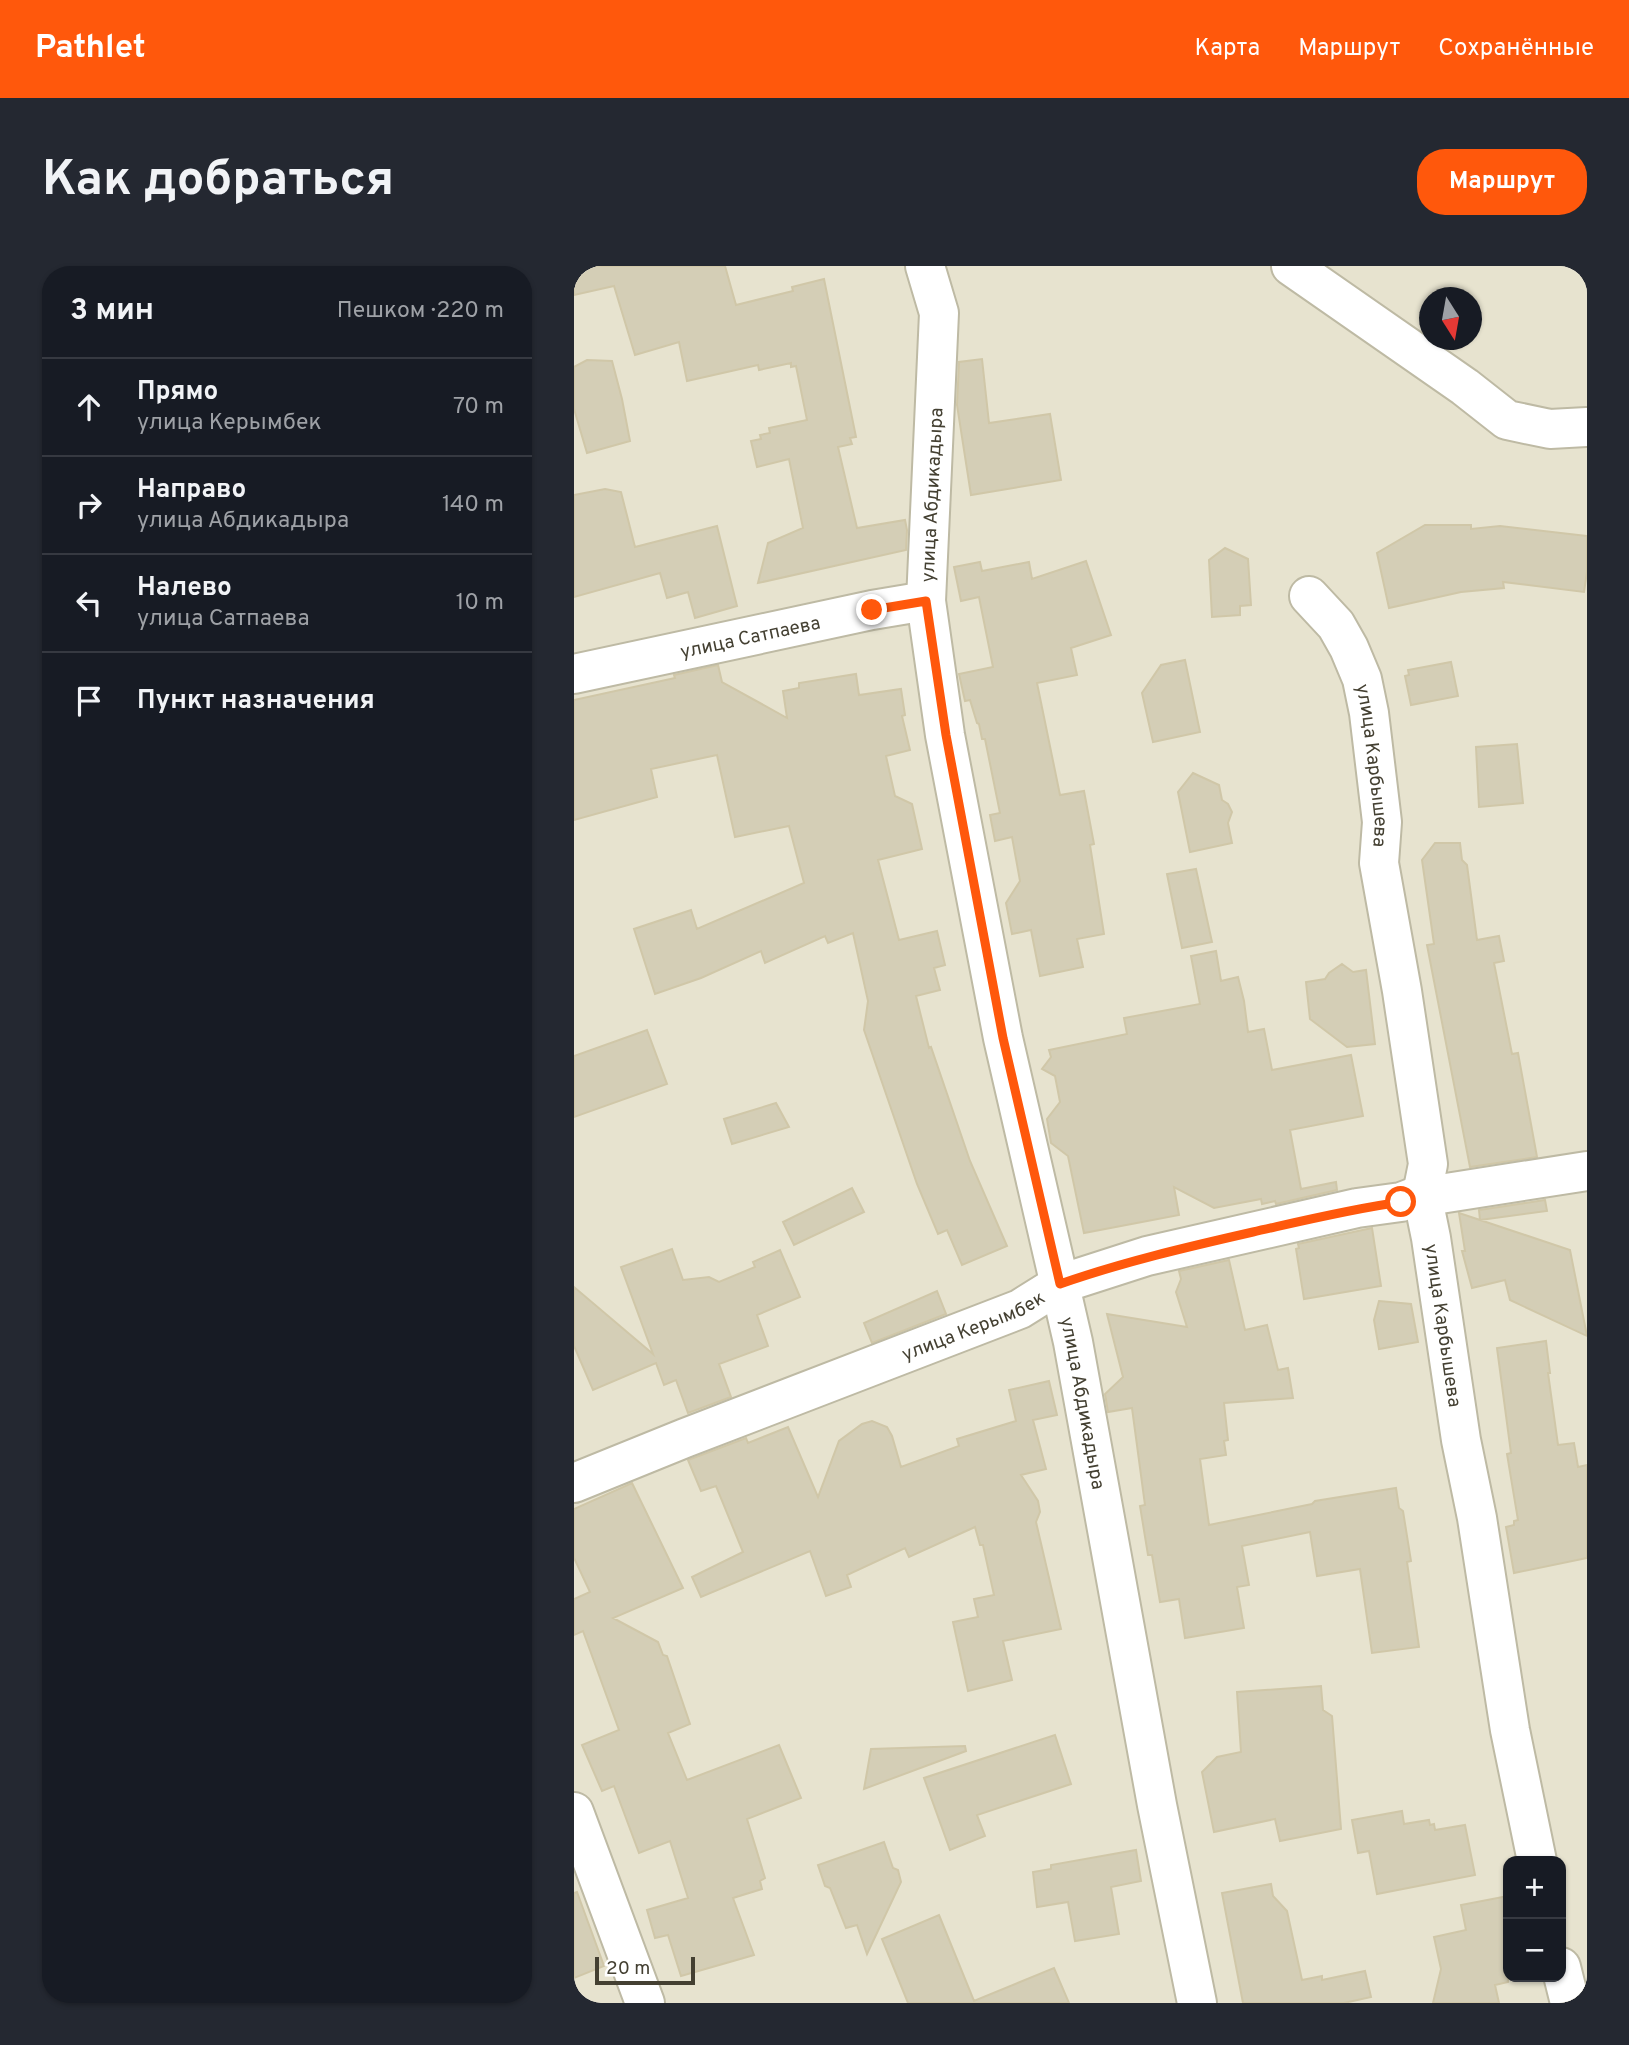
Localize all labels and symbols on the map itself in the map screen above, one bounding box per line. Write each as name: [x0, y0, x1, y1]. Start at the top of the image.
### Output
north arrow: [1419, 287, 1482, 350]
street label: улица Абдикадыра: [916, 407, 950, 583]
route end: [856, 594, 887, 625]
street label: улица Сатпаева: [678, 611, 823, 665]
street label: улица Карбышева: [1349, 682, 1392, 848]
route start: [1385, 1186, 1416, 1217]
street label: улица Карбышева: [1418, 1242, 1466, 1409]
street label: улица Керымбек: [899, 1286, 1050, 1367]
street label: улица Абдикадыра: [1054, 1315, 1110, 1492]
scale bar: [595, 1954, 695, 1986]

